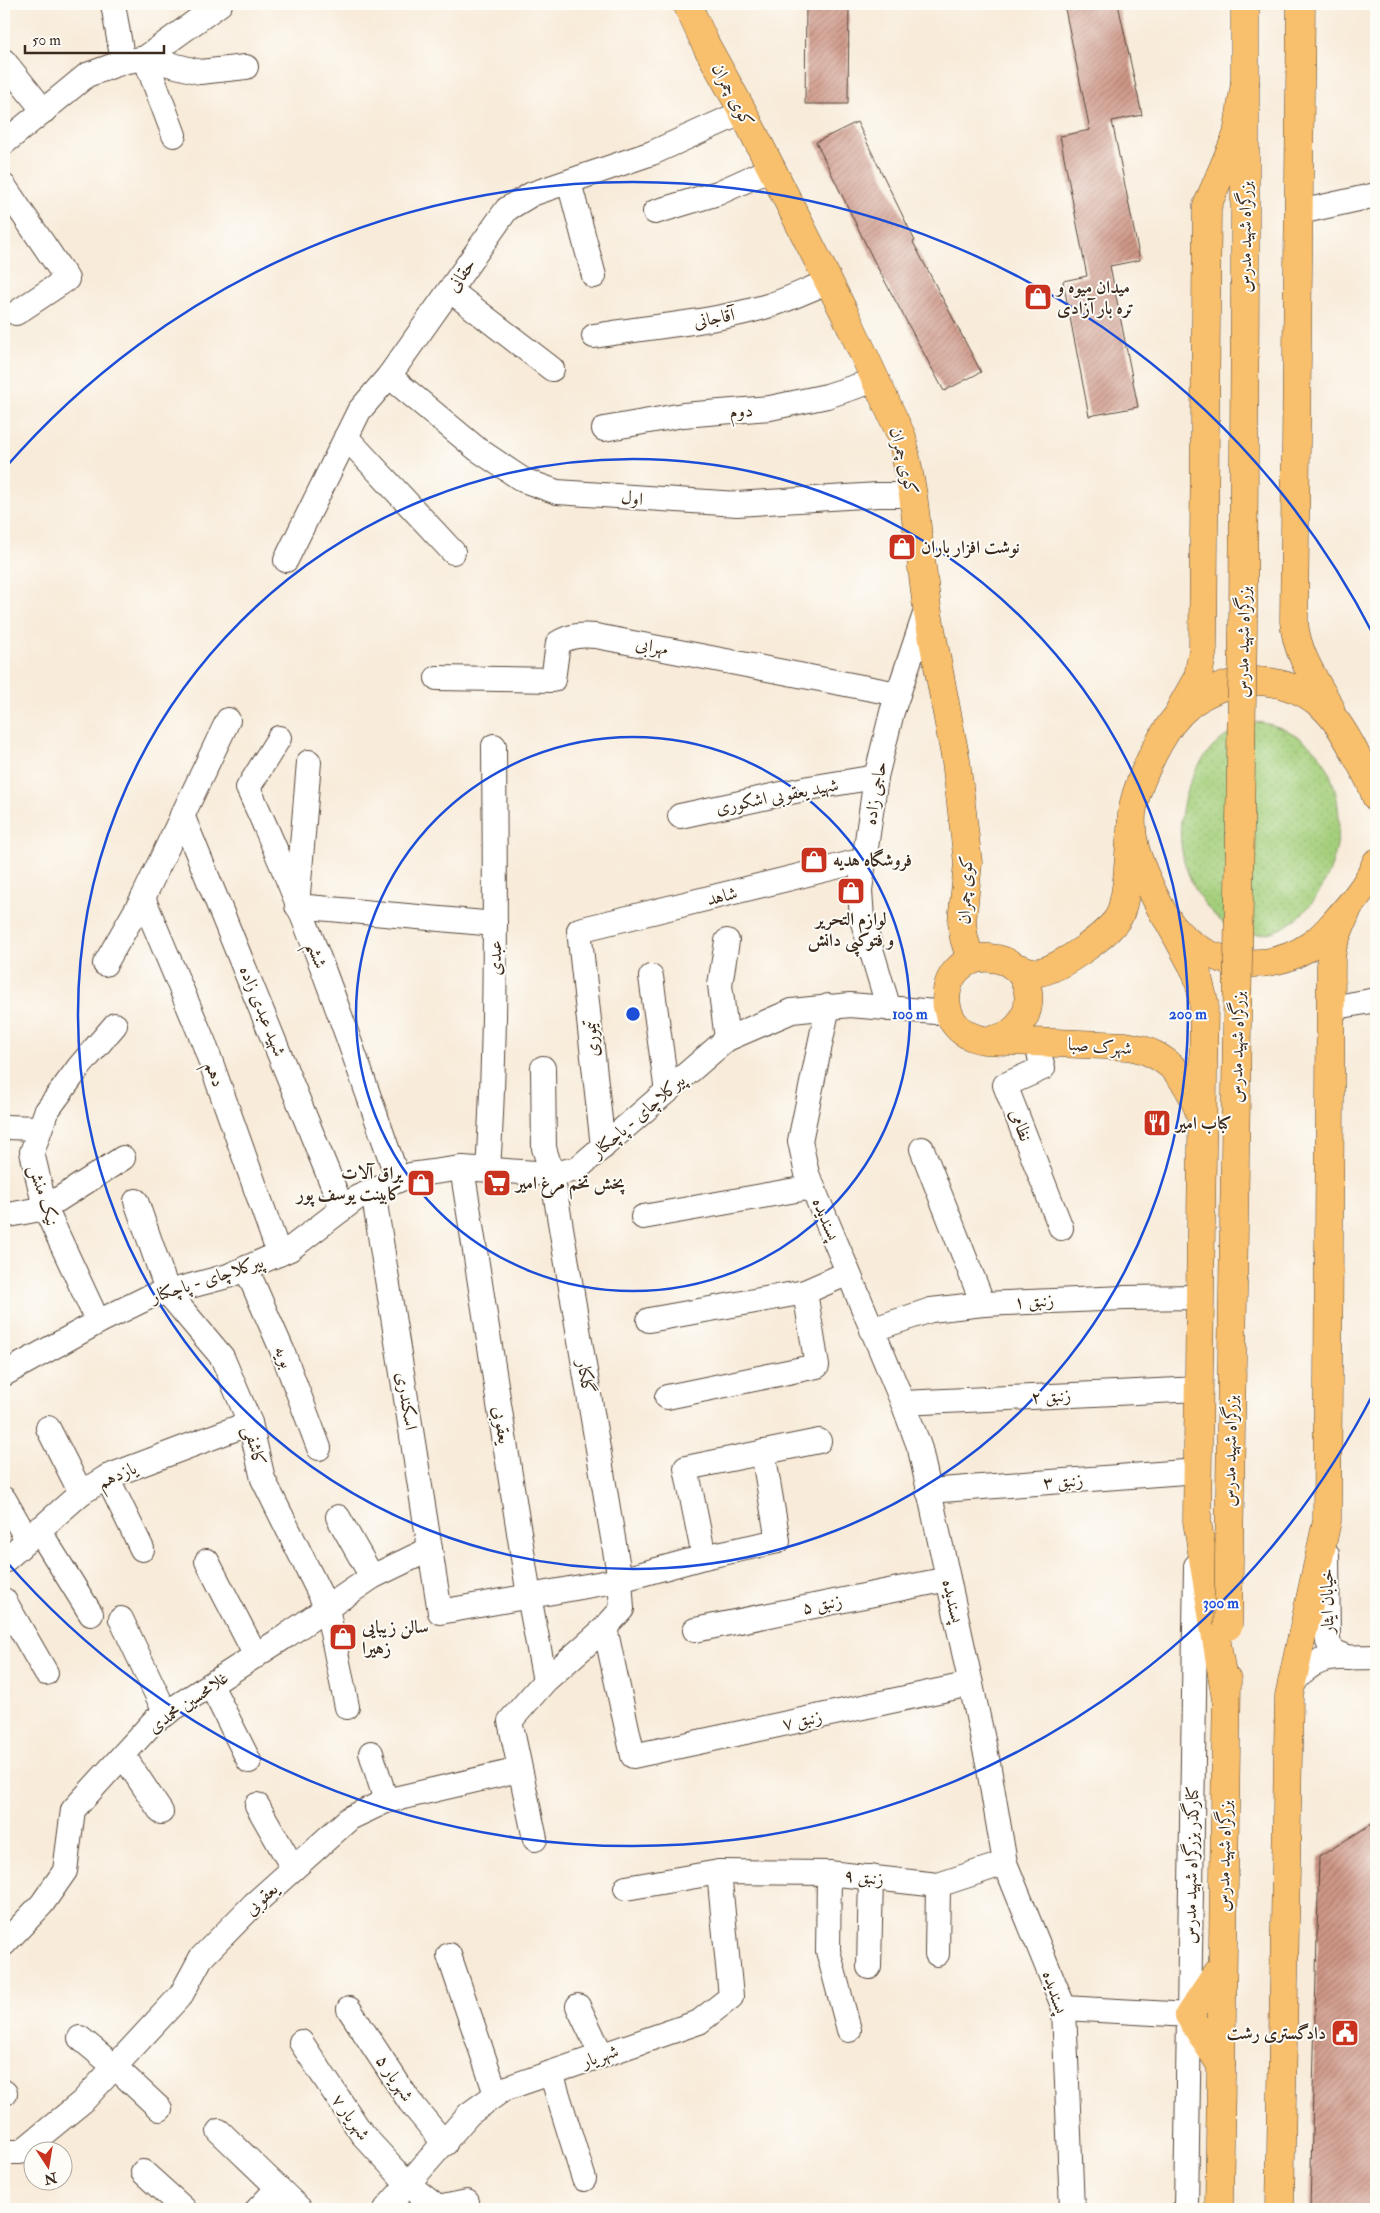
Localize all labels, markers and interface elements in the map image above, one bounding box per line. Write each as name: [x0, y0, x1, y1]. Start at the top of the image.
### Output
scale bar: [25, 22, 164, 54]
text: 50 m: [32, 31, 61, 50]
street label: کوی چمران: [706, 59, 759, 131]
street label: بزرگراه شهید مدرس: [1233, 181, 1257, 293]
street label: حقانی: [442, 254, 481, 297]
place label: میدان میوه و تره بار آزادی: [1055, 276, 1134, 320]
shop icon: میدان میوه و تره بار آزادی: [1023, 282, 1053, 312]
street label: آقاجانی: [691, 303, 739, 334]
street label: دوم: [728, 399, 754, 428]
street label: کوی چمران: [884, 425, 923, 497]
street label: اول: [620, 486, 644, 511]
shop icon: نوشت افزار باران: [887, 532, 917, 562]
place label: نوشت افزار باران: [921, 536, 1020, 559]
street label: بزرگراه شهید مدرس: [1230, 586, 1256, 698]
street label: مهرابی: [633, 632, 670, 662]
street label: حاجی زاده: [859, 759, 892, 827]
street label: شهید یعقوبی اشکوری: [714, 773, 841, 821]
shop icon: فروشگاه هدیه: [799, 845, 829, 875]
place label: فروشگاه هدیه: [833, 848, 912, 872]
street label: کوی چمران: [953, 855, 978, 925]
shop icon: لوازم التحریر و فتوکپی دانش: [836, 876, 866, 906]
street label: شاهد: [704, 882, 740, 911]
place label: لوازم التحریر و فتوکپی دانش: [808, 908, 894, 957]
street label: ششم: [295, 938, 332, 974]
street label: عبدی: [484, 940, 507, 976]
street label: شهید عبدی زاده: [234, 962, 291, 1060]
street label: بزرگراه شهید مدرس: [1224, 991, 1250, 1103]
centre of rings: [624, 1005, 642, 1023]
text: 100 m: [892, 1005, 928, 1024]
text: 200 m: [1169, 1005, 1207, 1024]
street label: تیموری: [578, 1019, 605, 1058]
street label: شهرک صبا: [1067, 1033, 1133, 1060]
street label: دهم: [195, 1058, 230, 1092]
street label: پیرکلاچای - پاچکنار: [585, 1068, 692, 1166]
street label: نظامی: [1004, 1106, 1037, 1145]
restaurant icon: کباب امیر: [1142, 1108, 1172, 1138]
place label: کباب امیر: [1174, 1112, 1232, 1135]
street label: نیک منش: [23, 1162, 64, 1229]
place label: یراق آلات کابینت یوسف پور: [295, 1162, 404, 1207]
shop icon: یراق آلات کابینت یوسف پور: [406, 1168, 436, 1198]
supermarket icon: پخش تخم مرغ امیر: [482, 1168, 512, 1198]
place label: پخش تخم مرغ امیر: [514, 1172, 625, 1200]
street label: پسندیده: [807, 1194, 845, 1245]
street label: پیرکلاچای - پاچکنار: [146, 1250, 268, 1310]
street label: زنبق ۱: [1013, 1289, 1055, 1314]
street label: بویه: [269, 1343, 298, 1372]
street label: گلکار: [571, 1356, 600, 1396]
street label: اسکندری: [391, 1370, 422, 1432]
street label: زنبق ۲: [1030, 1384, 1072, 1409]
street label: بزرگراه شهید مدرس: [1217, 1395, 1243, 1507]
street label: یعقوبی: [486, 1405, 516, 1447]
street label: کاشفی: [237, 1424, 271, 1469]
street label: یازدهم: [94, 1456, 144, 1499]
street label: زنبق ۳: [1042, 1469, 1084, 1494]
street label: خیابان ایثار: [1315, 1568, 1340, 1636]
street label: پسندیده: [937, 1577, 969, 1626]
street label: زنبق ۵: [800, 1589, 844, 1620]
text: 300 m: [1203, 1594, 1239, 1613]
place label: سالن زیبایی زهیرا: [361, 1616, 429, 1660]
shop icon: سالن زیبایی زهیرا: [328, 1622, 358, 1652]
street label: غلامحسین محمدی: [143, 1666, 233, 1739]
street label: زنبق ۷: [780, 1705, 824, 1736]
street label: کنارگذر بزرگراه شهید مدرس: [1177, 1786, 1204, 1944]
street label: بزرگراه شهید مدرس: [1211, 1800, 1237, 1912]
street label: زنبق ۹: [843, 1864, 885, 1891]
street label: یعقوبی: [240, 1877, 285, 1921]
street label: پسندیده: [1037, 1968, 1073, 2018]
public building icon: دادگستری رشت: [1330, 2018, 1360, 2048]
place label: دادگستری رشت: [1227, 2022, 1326, 2045]
street label: شهریار: [577, 2039, 622, 2074]
street label: شهریار ۵: [371, 2050, 419, 2106]
street label: شهریار ۷: [326, 2089, 375, 2145]
north arrow: [22, 2140, 72, 2190]
text: N: [42, 2168, 59, 2188]

